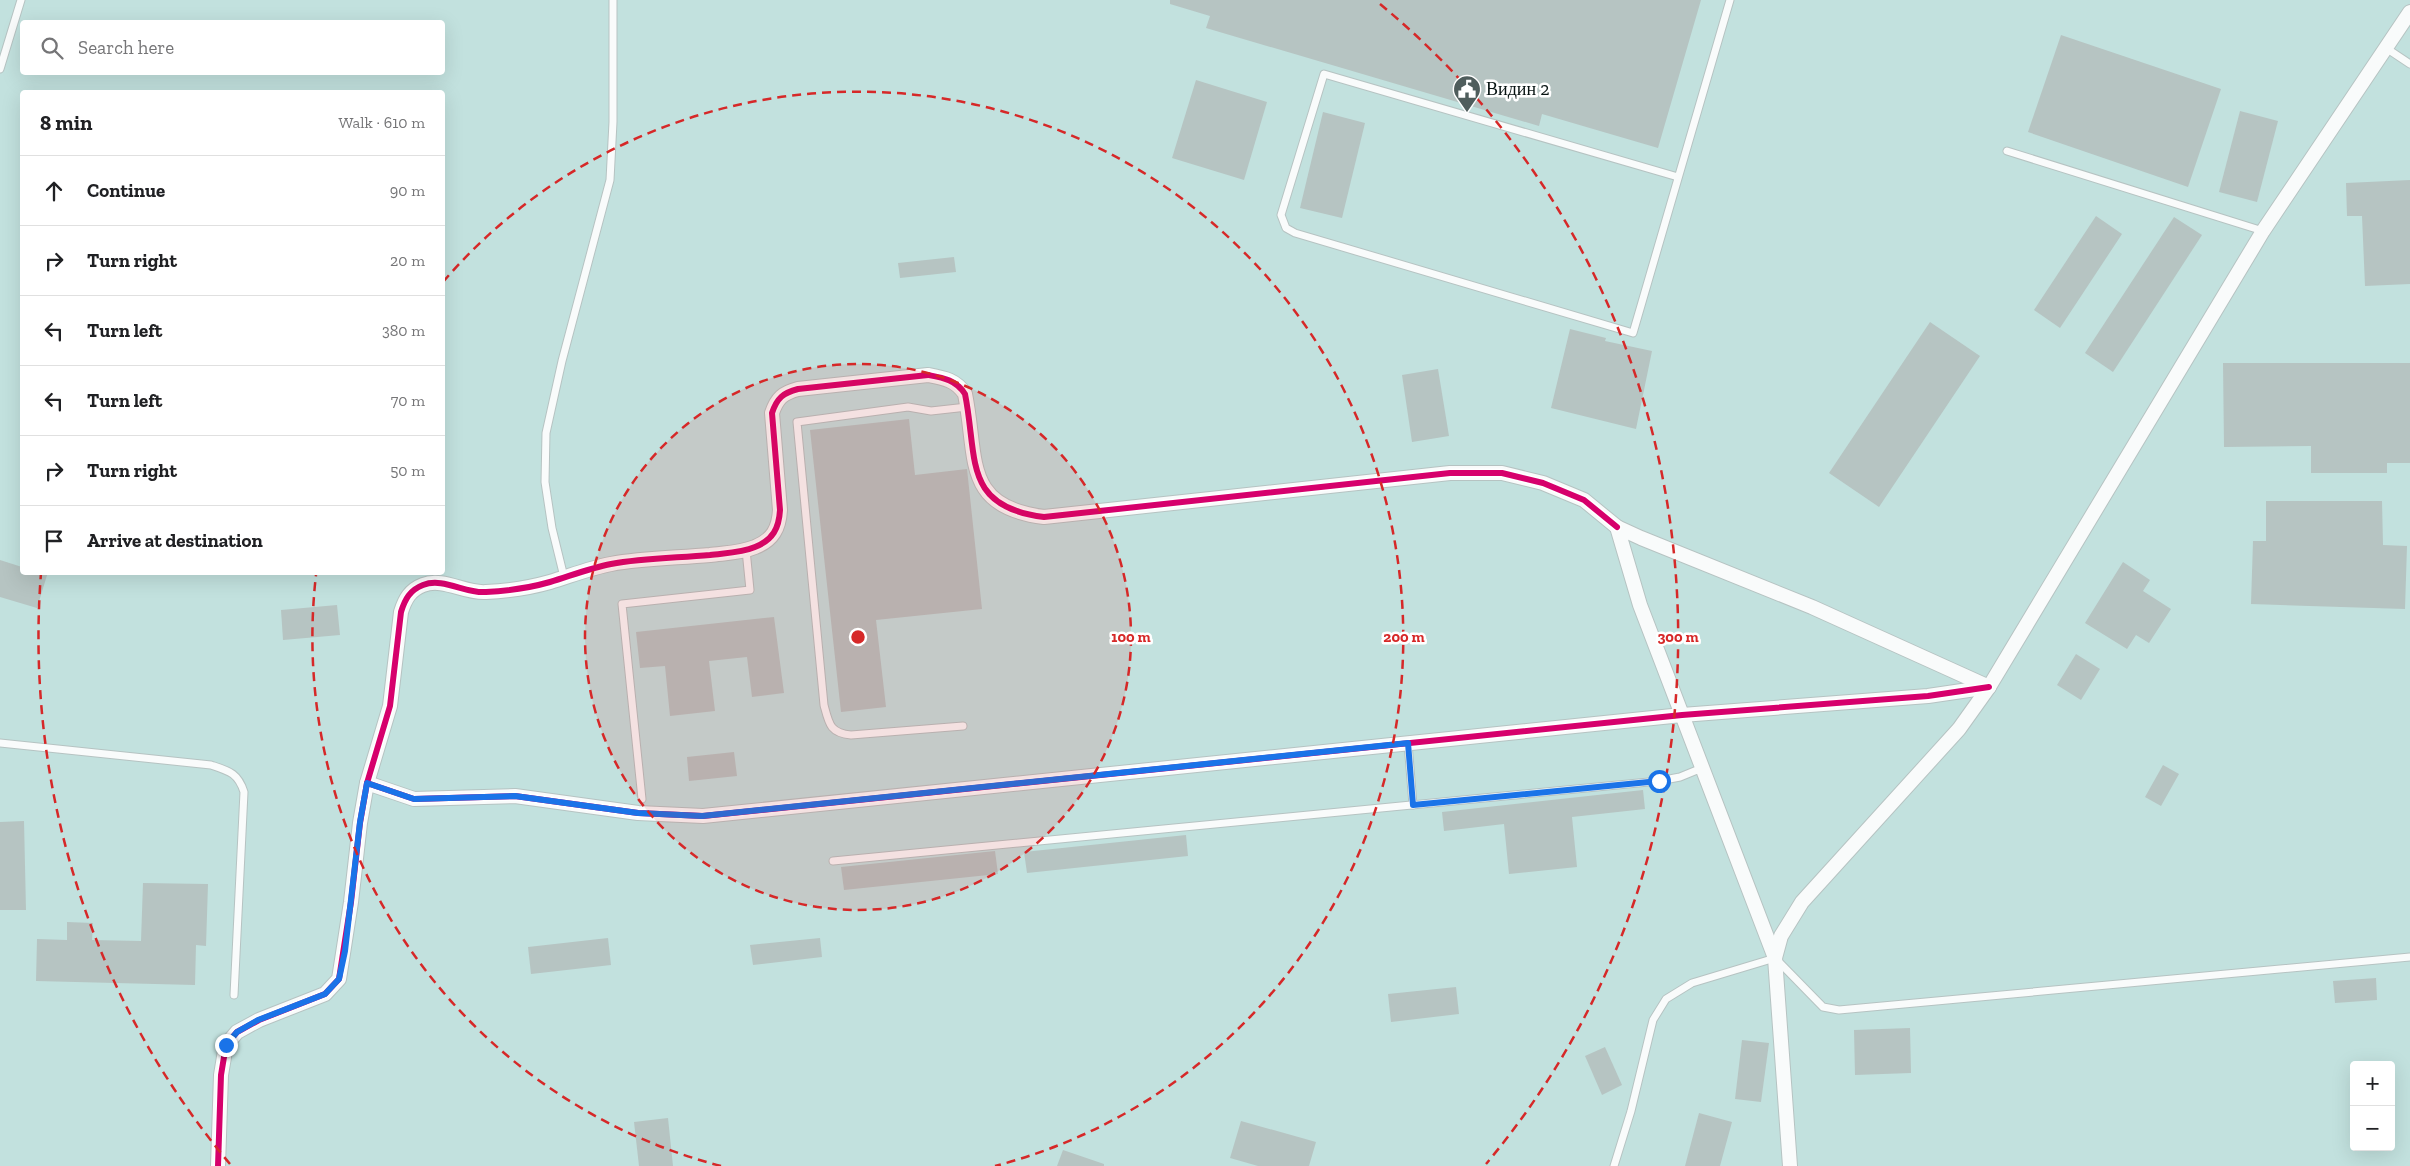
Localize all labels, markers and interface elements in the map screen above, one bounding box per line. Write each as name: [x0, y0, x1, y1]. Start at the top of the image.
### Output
search box: [20, 20, 445, 75]
icon: search: [38, 34, 66, 62]
text: Search here: [78, 36, 174, 59]
public building icon: Видин 2: [1452, 74, 1482, 113]
place label: Видин 2: [1486, 78, 1549, 100]
text: 8 min: [40, 110, 92, 135]
text: Walk · 610 m: [338, 113, 425, 132]
icon: ahead: [40, 177, 68, 205]
text: Continue: [87, 179, 165, 202]
text: 90 m: [390, 181, 425, 200]
icon: right: [40, 247, 68, 275]
text: Turn right: [87, 249, 177, 272]
text: 20 m: [390, 251, 425, 270]
icon: left: [40, 317, 68, 345]
text: Turn left: [87, 319, 162, 342]
text: 380 m: [382, 321, 425, 340]
icon: left: [40, 387, 68, 415]
text: Turn left: [87, 389, 162, 412]
text: 70 m: [391, 391, 425, 410]
icon: right: [40, 457, 68, 485]
text: Turn right: [87, 459, 177, 482]
text: 50 m: [390, 461, 425, 480]
icon: arrive: [40, 527, 68, 555]
text: Arrive at destination: [87, 529, 263, 552]
centre of rings: [849, 628, 867, 646]
text: 100 m: [1111, 628, 1151, 646]
text: 200 m: [1383, 628, 1425, 646]
text: 300 m: [1657, 628, 1699, 646]
route start: [1648, 770, 1671, 793]
route end: [215, 1034, 238, 1057]
map controls: [2350, 1061, 2395, 1151]
button: +: [2350, 1061, 2395, 1106]
button: −: [2350, 1106, 2395, 1151]

